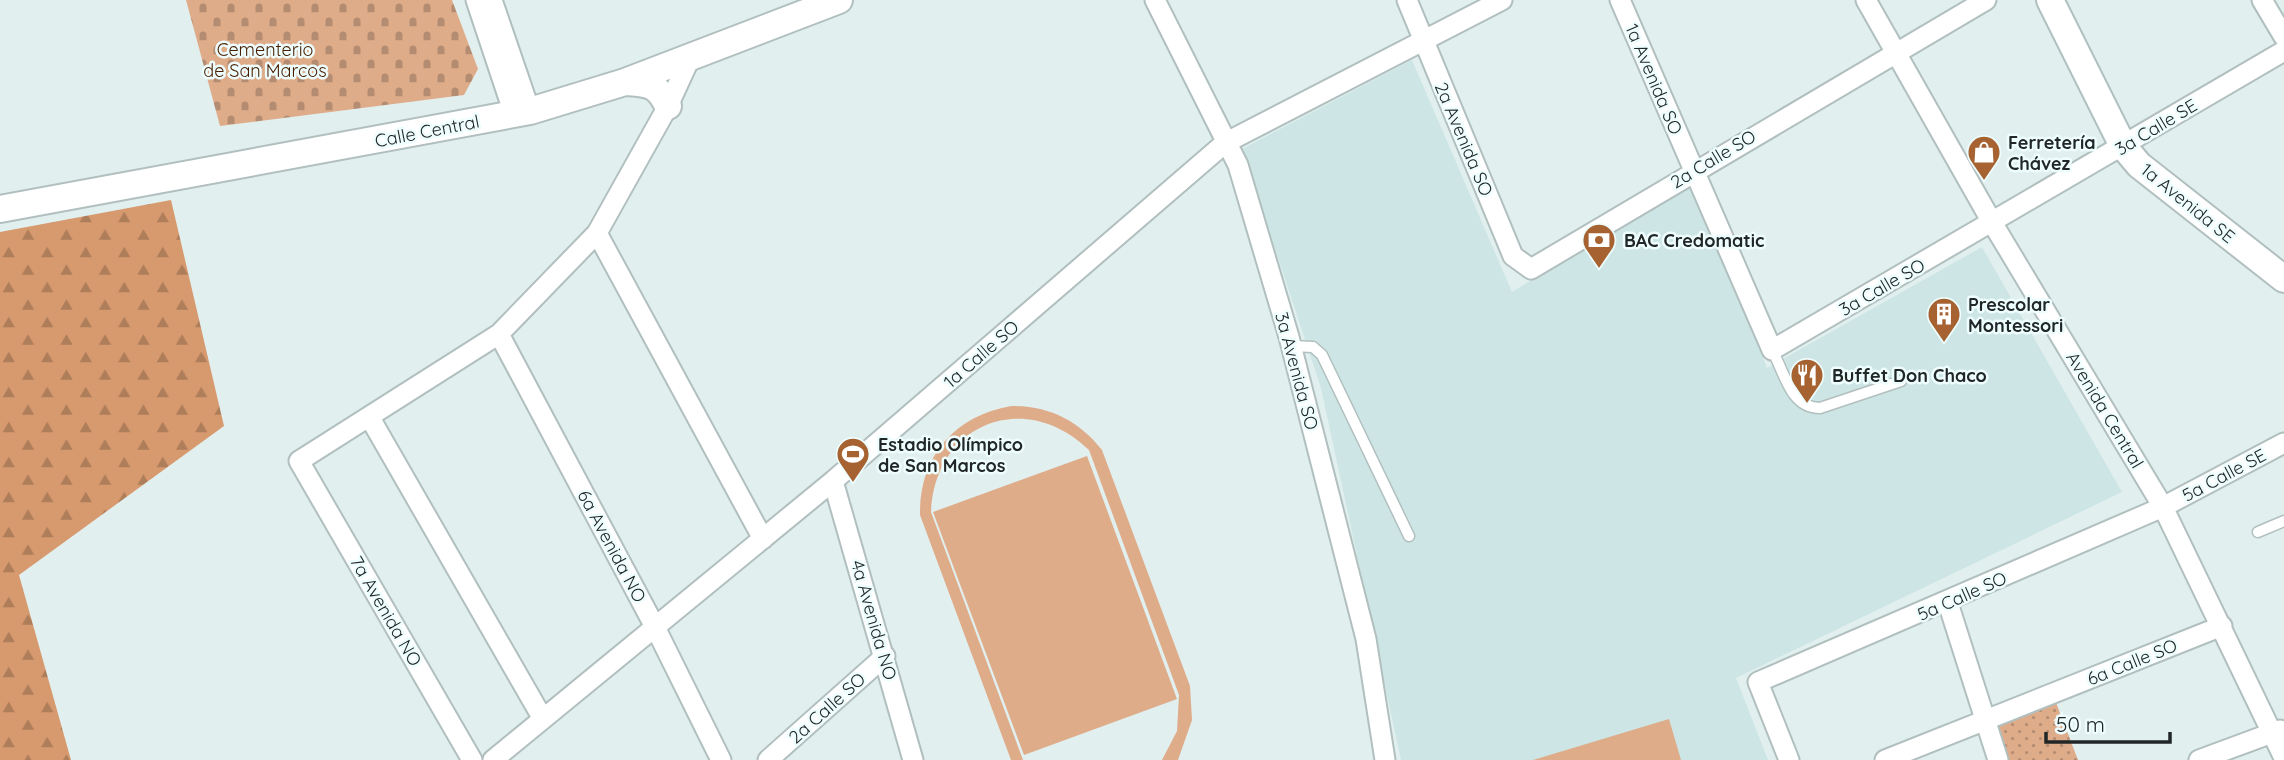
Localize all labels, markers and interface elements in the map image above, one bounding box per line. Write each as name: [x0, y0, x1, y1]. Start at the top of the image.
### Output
street label: 1a Avenida SO: [1620, 20, 1688, 138]
park label: Cementerio de San Marcos: [203, 38, 327, 82]
street label: 2a Avenida SO: [1430, 79, 1498, 199]
street label: 3a Calle SE: [2111, 94, 2201, 160]
street label: Calle Central: [373, 110, 481, 152]
street label: 2a Calle SO: [1666, 125, 1760, 193]
place label: Ferretería Chávez: [2008, 131, 2096, 175]
shop icon: Ferretería Chávez: [1965, 133, 2003, 182]
street label: 1a Avenida SE: [2136, 158, 2240, 248]
bank icon: BAC Credomatic: [1580, 221, 1618, 270]
place label: BAC Credomatic: [1624, 229, 1764, 252]
street label: 3a Calle SO: [1835, 253, 1929, 321]
place label: Prescolar Montessori: [1968, 293, 2063, 337]
building icon: Prescolar Montessori: [1925, 295, 1963, 344]
street label: 3a Avenida SO: [1270, 310, 1324, 432]
street label: 1a Calle SO: [939, 315, 1023, 393]
street label: Avenida Central: [2061, 348, 2149, 472]
restaurant icon: Buffet Don Chaco: [1788, 356, 1826, 405]
place label: Buffet Don Chaco: [1832, 364, 1987, 387]
place label: Estadio Olímpico de San Marcos: [878, 433, 1023, 477]
sports icon: Estadio Olímpico de San Marcos: [834, 435, 872, 484]
street label: 5a Calle SE: [2178, 443, 2270, 507]
street label: 6a Avenida NO: [573, 486, 651, 606]
street label: 7a Avenida NO: [345, 552, 427, 670]
street label: 4a Avenida NO: [846, 557, 902, 683]
street label: 5a Calle SO: [1914, 566, 2010, 626]
street label: 6a Calle SO: [2084, 633, 2180, 691]
street label: 2a Calle SO: [784, 667, 870, 749]
scale bar: [2046, 700, 2170, 744]
text: 50 m: [2056, 711, 2105, 737]

